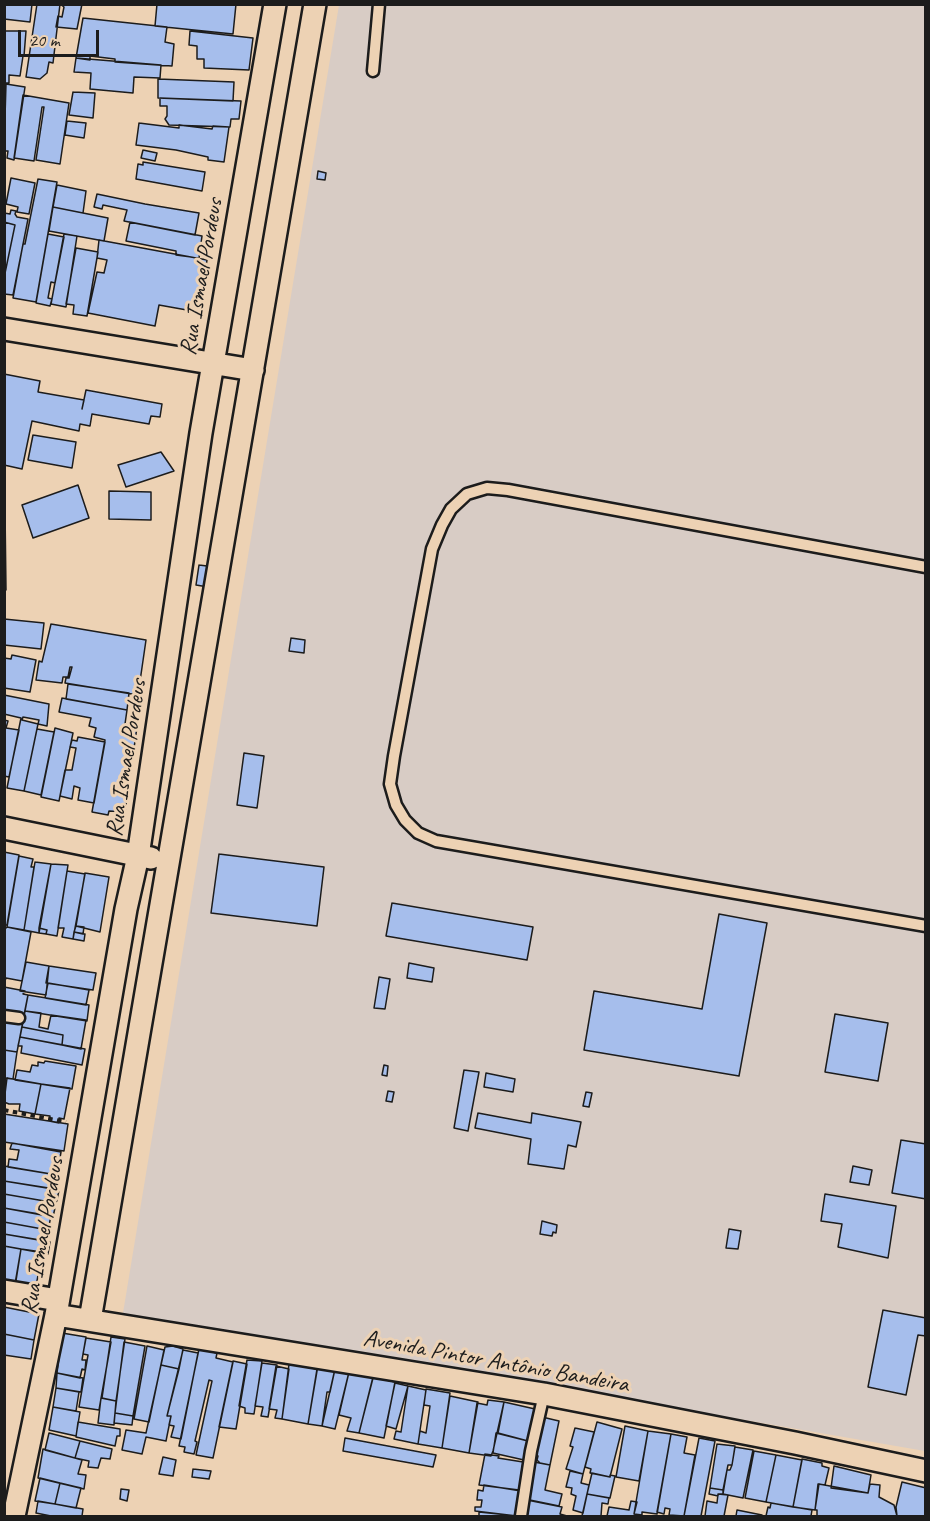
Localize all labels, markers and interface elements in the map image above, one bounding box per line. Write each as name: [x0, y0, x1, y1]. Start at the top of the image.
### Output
scale bar: [21, 18, 102, 56]
text: 20 m: [29, 29, 60, 51]
street label: Rua Ismael Pordeus: [174, 196, 230, 358]
street label: Rua Ismael Pordeus: [100, 677, 154, 839]
street label: Rua Ismael Pordeus: [15, 1155, 71, 1317]
street label: Avenida Pintor Antônio Bandeira: [361, 1324, 631, 1400]

